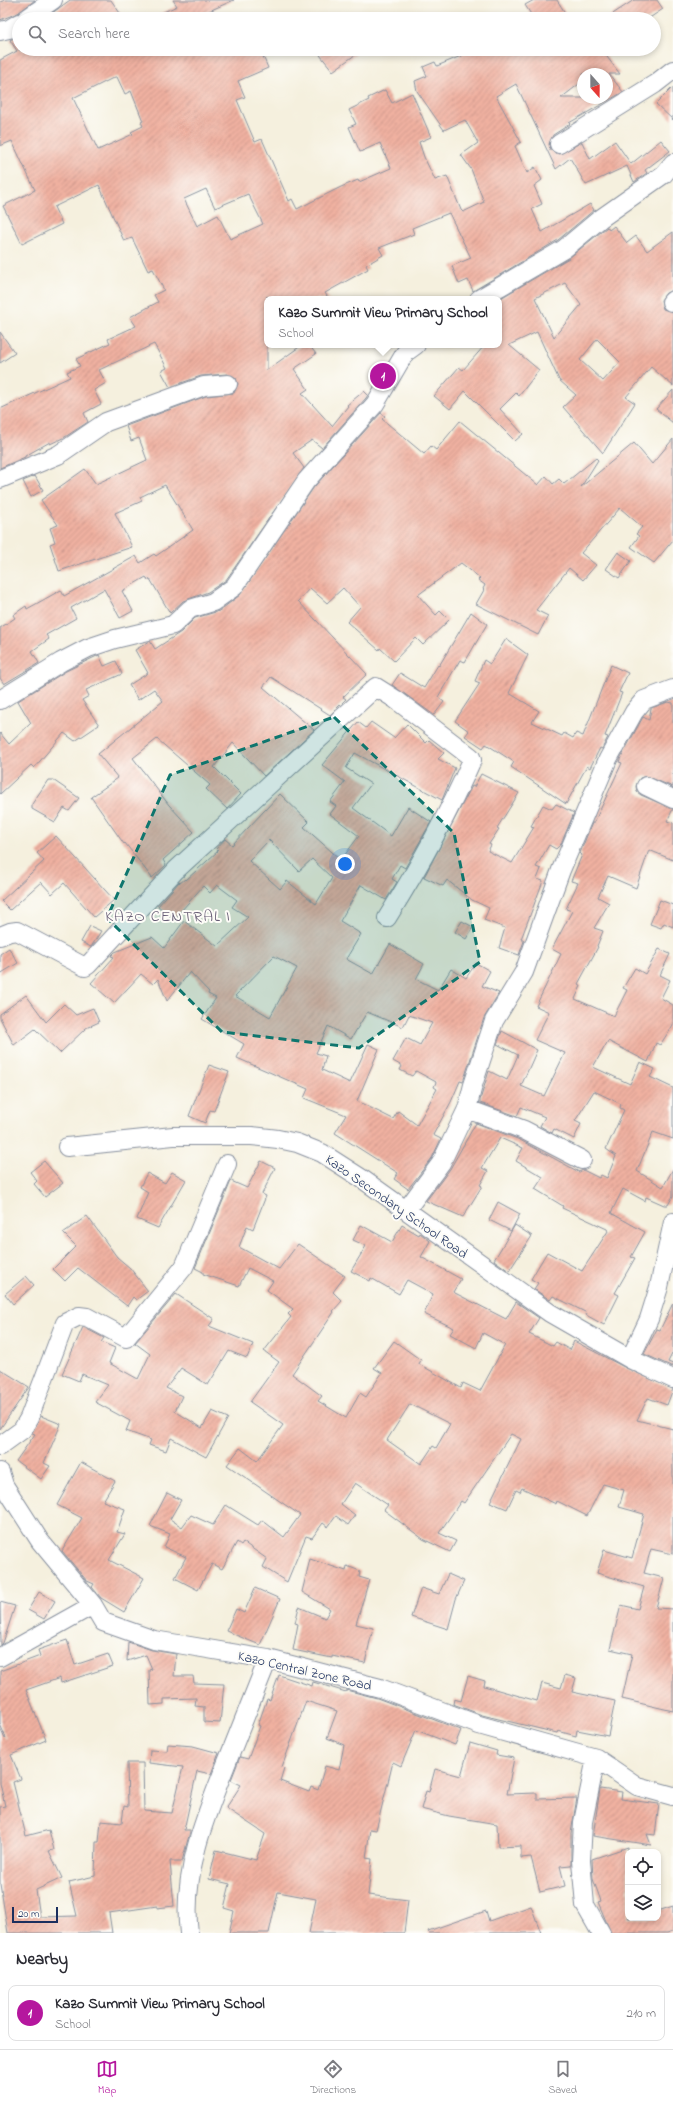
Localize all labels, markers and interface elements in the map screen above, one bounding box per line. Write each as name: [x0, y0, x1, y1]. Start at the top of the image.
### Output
search box: [12, 12, 661, 56]
icon: search: [26, 23, 48, 45]
text: Search here: [58, 23, 130, 45]
north arrow: [577, 68, 613, 104]
popup: [264, 296, 502, 348]
text: Kazo Summit View Primary School: [278, 302, 488, 324]
text: School: [278, 324, 314, 343]
pin: 1: [370, 361, 396, 391]
your location: [335, 854, 355, 874]
district label: KAZO CENTRAL I: [105, 905, 231, 929]
street label: Kazo Secondary School Road: [320, 1150, 472, 1265]
street label: Kazo Central Zone Road: [236, 1646, 374, 1697]
map controls: [625, 1849, 661, 1921]
button: locate: [625, 1849, 661, 1885]
button: layers: [625, 1885, 661, 1921]
scale bar: [12, 1905, 58, 1924]
text: 20 m: [18, 1906, 40, 1922]
text: Nearby: [16, 1947, 68, 1972]
text: Kazo Summit View Primary School: [55, 1993, 265, 2015]
text: 1: [28, 2004, 32, 2023]
text: 210 m: [626, 2004, 656, 2023]
text: School: [55, 2015, 91, 2034]
tab: Map: [96, 2058, 118, 2098]
tab: Directions: [310, 2058, 356, 2098]
tab: Saved: [548, 2058, 577, 2098]

